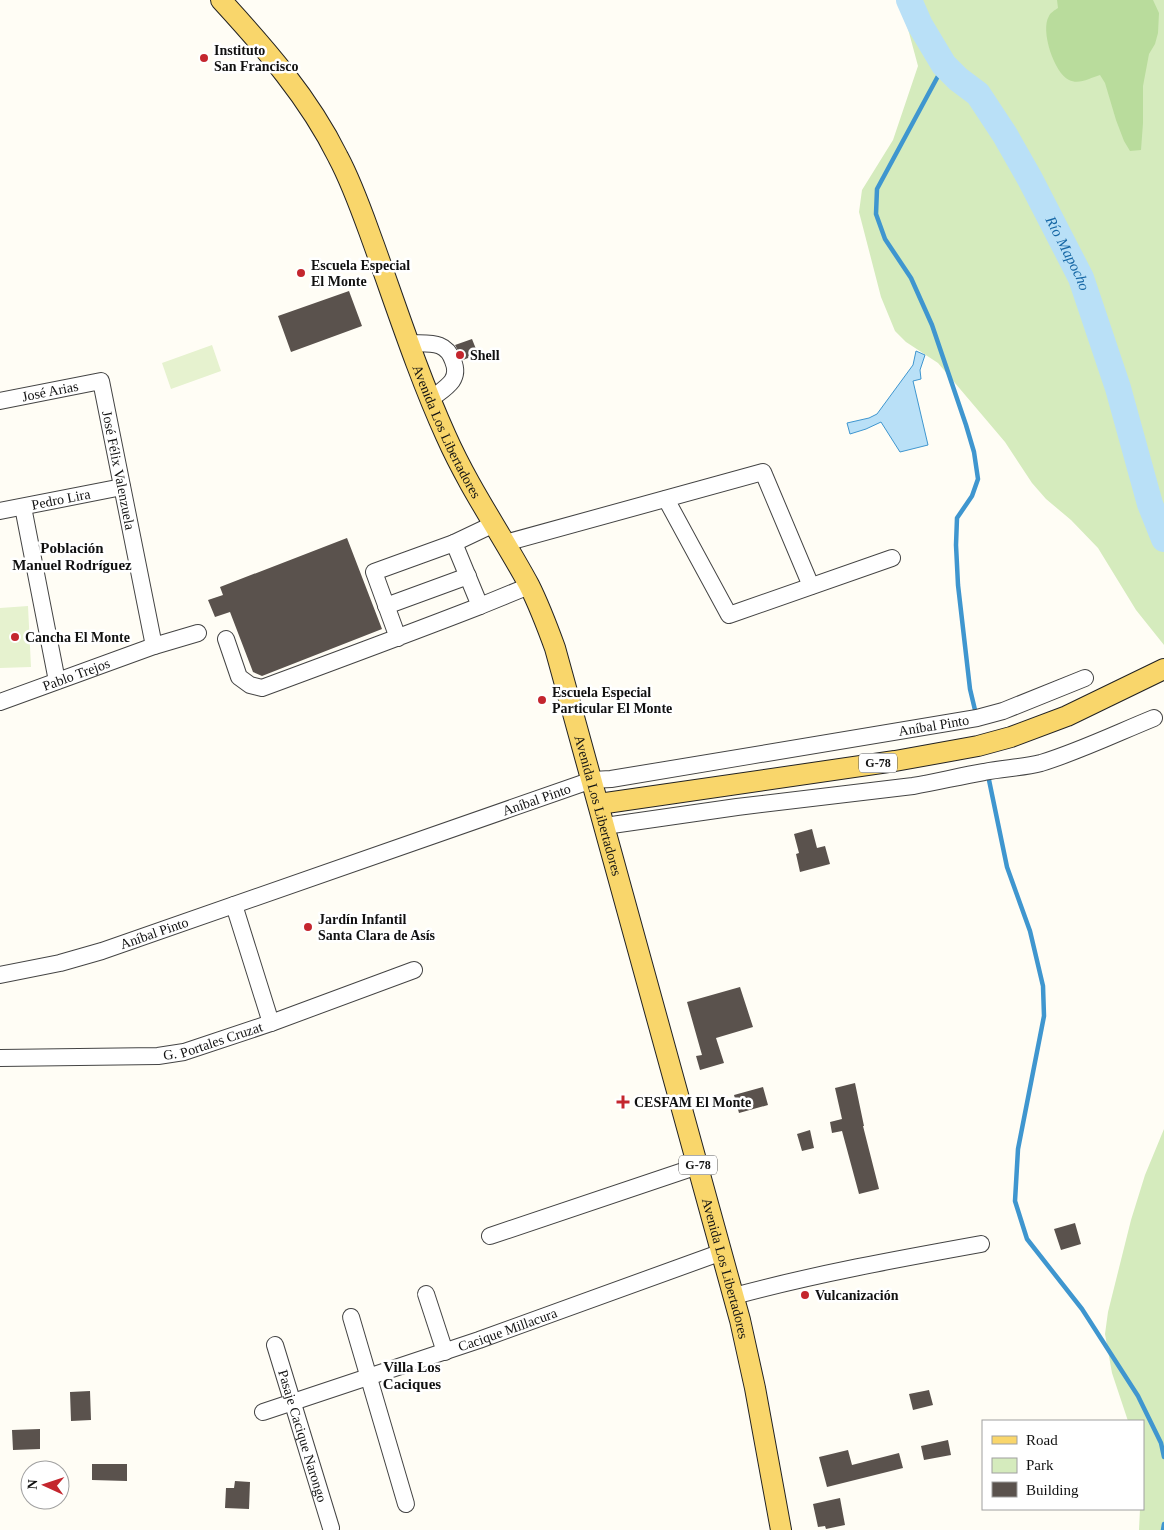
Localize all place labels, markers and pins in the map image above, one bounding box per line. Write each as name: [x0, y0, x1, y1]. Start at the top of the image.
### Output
place label: Instituto San Francisco: [214, 43, 298, 74]
marker: Instituto San Francisco: [198, 52, 210, 64]
place label: Escuela Especial El Monte: [311, 258, 410, 289]
marker: Escuela Especial El Monte: [295, 267, 307, 279]
place label: Shell: [470, 348, 500, 363]
marker: Shell: [454, 349, 466, 361]
place label: Cancha El Monte: [25, 630, 130, 645]
marker: Cancha El Monte: [9, 631, 21, 643]
place label: Escuela Especial Particular El Monte: [552, 685, 672, 716]
marker: Escuela Especial Particular El Monte: [536, 694, 548, 706]
place label: Jardín Infantil Santa Clara de Asís: [318, 912, 436, 943]
marker: Jardín Infantil Santa Clara de Asís: [302, 921, 314, 933]
marker: CESFAM El Monte: [616, 1095, 630, 1109]
place label: CESFAM El Monte: [634, 1095, 751, 1110]
place label: Vulcanización: [815, 1288, 899, 1303]
marker: Vulcanización: [799, 1289, 811, 1301]

